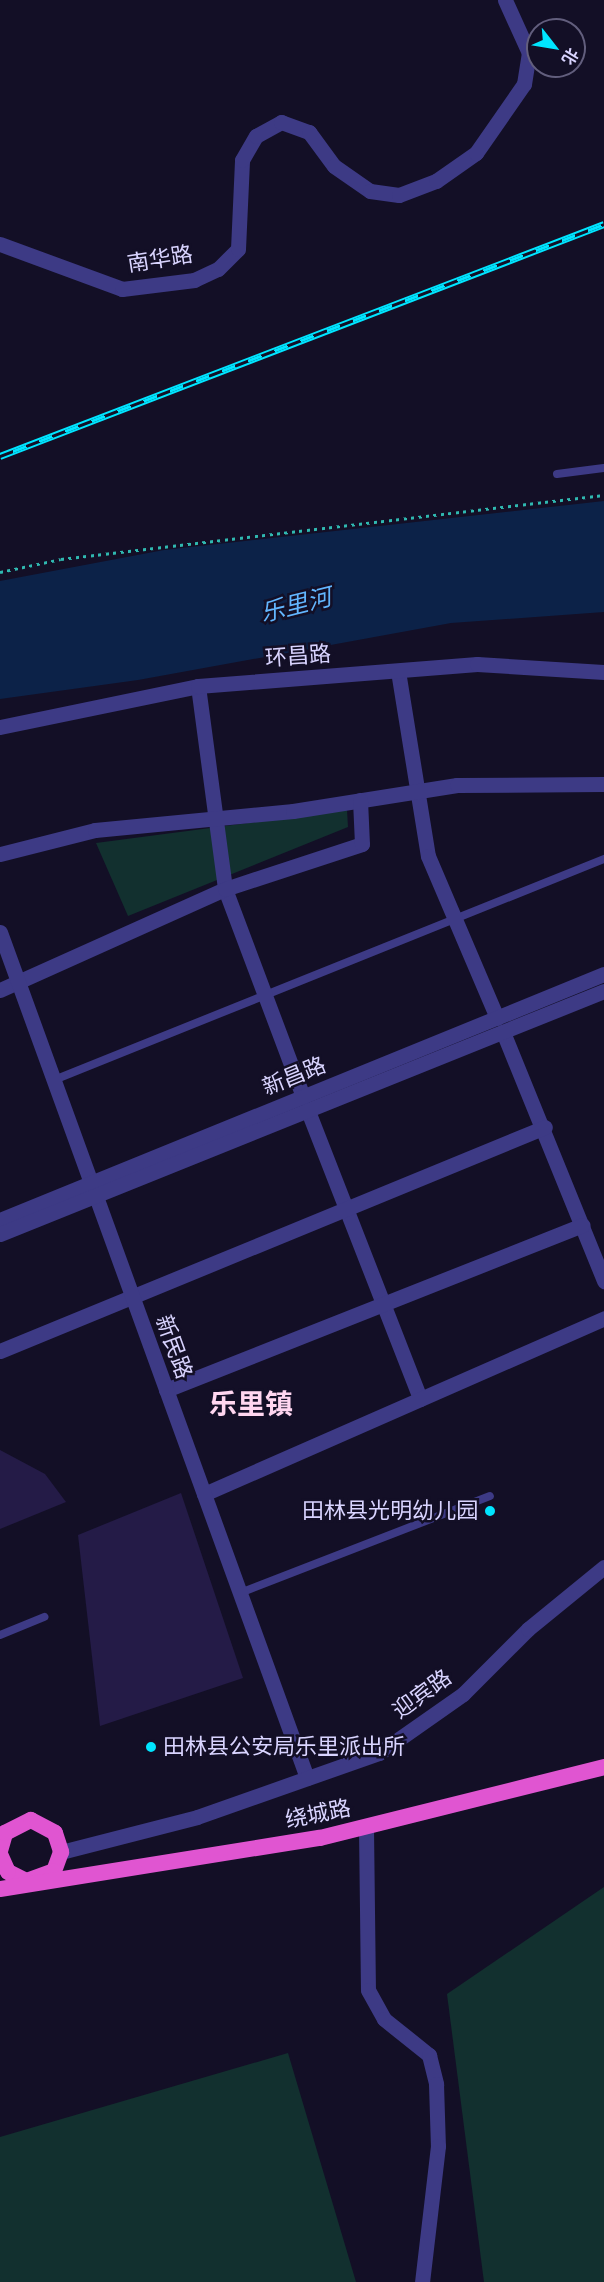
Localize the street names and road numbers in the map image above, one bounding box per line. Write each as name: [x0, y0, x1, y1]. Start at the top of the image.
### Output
street label: 南华路: [125, 241, 195, 277]
street label: 环昌路: [264, 641, 332, 671]
street label: 新昌路: [258, 1051, 330, 1101]
street label: 新民路: [150, 1311, 198, 1383]
street label: 迎宾路: [388, 1664, 456, 1724]
street label: 绕城路: [283, 1795, 353, 1833]

